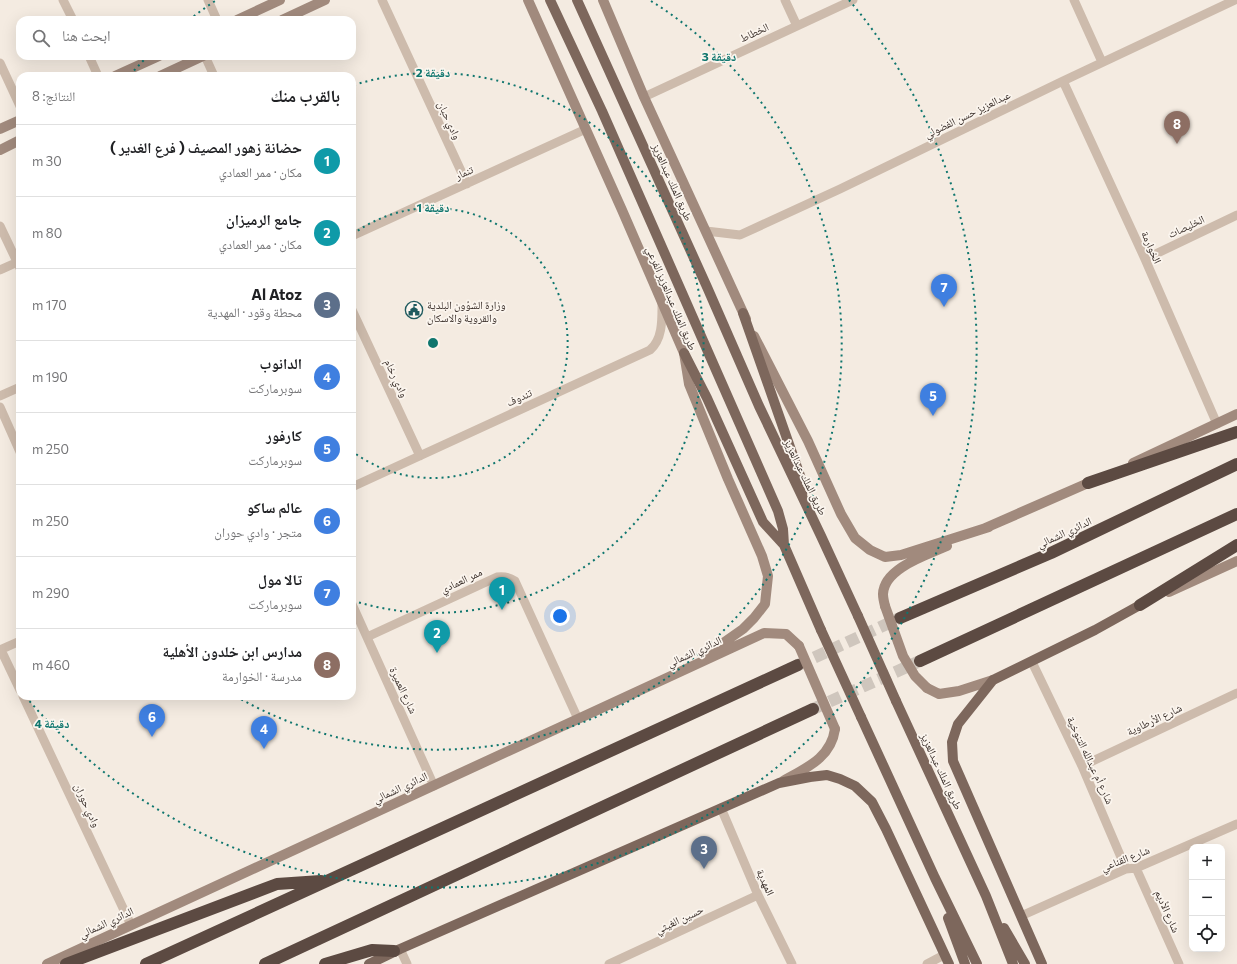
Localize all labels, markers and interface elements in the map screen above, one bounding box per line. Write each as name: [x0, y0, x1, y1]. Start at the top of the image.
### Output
search box: [16, 16, 356, 60]
street label: الخطاط: [737, 20, 771, 44]
text: ابحث هنا: [62, 26, 111, 44]
icon: search: [30, 27, 52, 49]
text: 3 دقيقة: [702, 49, 736, 64]
text: 2 دقيقة: [416, 65, 450, 80]
text: بالقرب منك: [270, 85, 340, 106]
street label: عبدالعزيز حسن الفضولي: [922, 87, 1014, 143]
text: النتائج: 8: [32, 88, 75, 104]
street label: وادي حبان: [433, 99, 464, 142]
pin: 8: [1164, 111, 1190, 144]
text: حضانة زهور المصيف ( فرع الغدير ): [110, 138, 302, 156]
street label: طريق الملك عبدالعزيز: [649, 140, 696, 223]
text: 30 m: [32, 153, 62, 169]
text: 1: [324, 153, 330, 169]
street label: تنمار: [452, 162, 476, 182]
text: مكان · ممر العمادي: [219, 164, 302, 180]
text: 1 دقيقة: [417, 200, 449, 215]
text: جامع الرميزان: [226, 210, 302, 228]
street label: الخليصات: [1166, 212, 1206, 240]
text: 80 m: [32, 225, 62, 241]
text: 2: [323, 225, 331, 241]
street label: الخوارمة: [1139, 229, 1165, 265]
text: مكان · ممر العمادي: [219, 236, 302, 252]
street label: طريق الملك عبدالعزيز الفرعي: [642, 244, 700, 353]
pin: 7: [931, 274, 957, 307]
text: Al Atoz: [251, 285, 302, 303]
text: 170 m: [32, 297, 67, 313]
text: 3: [323, 297, 331, 313]
place label: وزارة الشؤون البلدية والقروية والاسكان: [427, 298, 506, 325]
public building icon: وزارة الشؤون البلدية والقروية والاسكان: [404, 300, 424, 320]
text: محطة وقود · المهدية: [207, 304, 302, 320]
centre of rings: [426, 336, 440, 350]
text: الدانوب: [259, 354, 302, 372]
street label: وادي رخام: [380, 357, 411, 400]
text: 190 m: [32, 369, 68, 385]
text: 4: [323, 369, 331, 385]
text: سوبرماركت: [248, 380, 302, 396]
pin: 5: [920, 383, 946, 416]
street label: تندوف: [504, 385, 535, 409]
text: كارفور: [266, 426, 302, 444]
street label: طريق الملك عبدالعزيز: [781, 436, 830, 518]
text: 250 m: [32, 441, 69, 457]
text: 5: [323, 441, 331, 457]
text: سوبرماركت: [248, 452, 302, 468]
text: عالم ساكو: [247, 498, 302, 516]
text: 250 m: [32, 513, 69, 529]
text: 6: [323, 513, 331, 529]
street label: الدائري الشمالي: [1035, 514, 1094, 553]
text: متجر · وادي حوران: [214, 524, 302, 540]
street label: ممر العمادي: [438, 565, 485, 598]
text: تالا مول: [258, 570, 302, 588]
pin: 1: [489, 577, 515, 610]
text: 290 m: [32, 585, 69, 601]
text: 7: [323, 585, 331, 601]
text: سوبرماركت: [248, 596, 302, 612]
your location: [550, 606, 570, 626]
pin: 2: [424, 620, 450, 653]
street label: الدائري الشمالي: [665, 633, 724, 672]
text: مدارس ابن خلدون الأهلية: [162, 642, 302, 660]
text: 460 m: [32, 657, 70, 673]
text: 8: [323, 657, 331, 673]
street label: شارع العميرة: [387, 665, 420, 716]
text: مدرسة · الخوارمة: [222, 668, 302, 684]
street label: شارع الأرطاوية: [1124, 701, 1184, 738]
pin: 6: [139, 704, 165, 737]
street label: شارع أم عبدالله التنوخية: [1064, 714, 1117, 806]
text: 4 دقيقة: [35, 716, 69, 731]
pin: 4: [251, 716, 277, 749]
street label: طريق الملك عبدالعزيز: [917, 730, 965, 812]
street label: الدائري الشمالي: [371, 769, 430, 808]
street label: وادي حوران: [70, 781, 104, 830]
pin: 3: [691, 836, 717, 869]
street label: شارع القناعي: [1099, 843, 1152, 876]
map controls: [1189, 844, 1225, 952]
button: +: [1189, 844, 1225, 880]
street label: المهدية: [754, 867, 778, 897]
button: −: [1189, 880, 1225, 916]
street label: شارع الأديم: [1151, 888, 1183, 935]
street label: حسين الغيثي: [653, 902, 706, 938]
street label: الدائري الشمالي: [77, 904, 136, 943]
button: locate: [1189, 916, 1225, 952]

